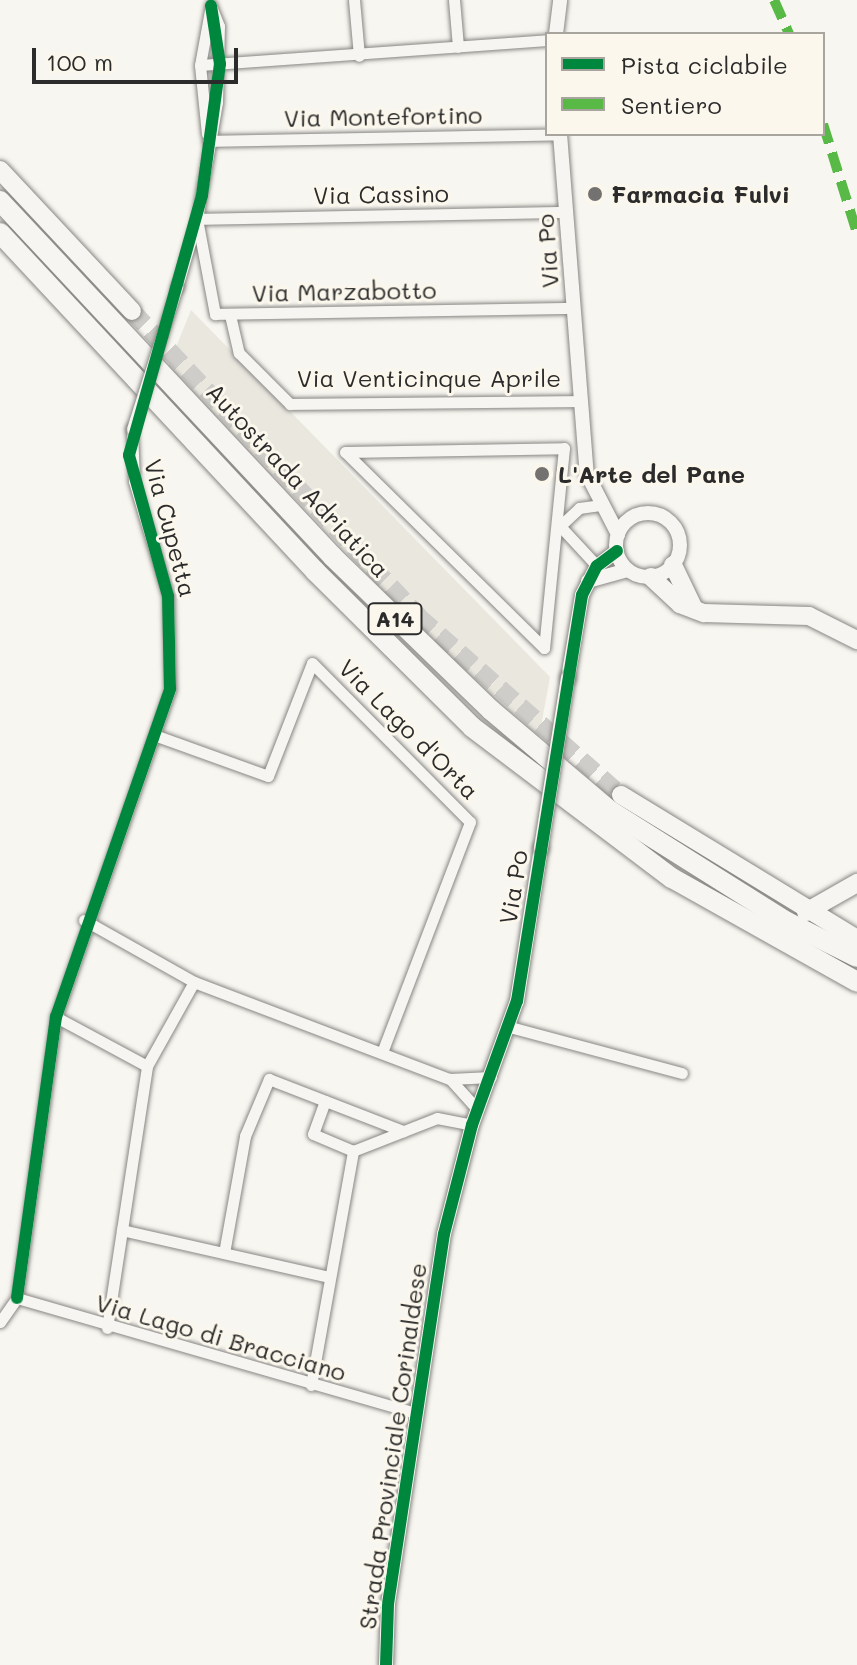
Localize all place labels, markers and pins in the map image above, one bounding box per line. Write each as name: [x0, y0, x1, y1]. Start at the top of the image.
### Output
place label: Farmacia Fulvi: [611, 180, 790, 208]
marker: Farmacia Fulvi: [586, 185, 604, 203]
place label: L'Arte del Pane: [558, 460, 745, 488]
marker: L'Arte del Pane: [533, 465, 551, 483]

